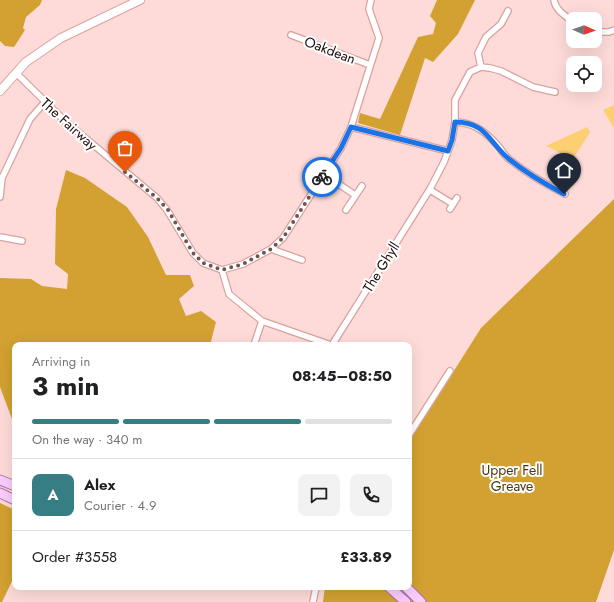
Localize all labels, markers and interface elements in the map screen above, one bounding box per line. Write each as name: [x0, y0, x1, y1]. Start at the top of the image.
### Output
north arrow: [566, 12, 602, 48]
map controls: [566, 12, 602, 92]
street label: Oakdean: [302, 31, 358, 69]
button: locate: [566, 56, 602, 92]
street label: The Fairway: [36, 93, 102, 155]
pin: [108, 131, 142, 172]
icon: bag: [114, 137, 136, 159]
pin: [547, 153, 581, 194]
courier: [302, 157, 342, 197]
icon: home: [553, 159, 575, 181]
icon: bike: [311, 166, 333, 188]
street label: The Ghyll: [358, 238, 404, 296]
text: Arriving in: [32, 352, 90, 371]
text: 08:45–08:50: [292, 365, 392, 387]
text: 3 min: [32, 367, 99, 405]
text: On the way · 340 m: [32, 430, 143, 449]
park label: Upper Fell Greave: [481, 460, 543, 496]
text: Alex: [84, 474, 115, 496]
button: chat: [298, 474, 340, 516]
button: phone: [350, 474, 392, 516]
text: A: [47, 484, 59, 506]
text: Courier · 4.9: [84, 496, 157, 515]
text: Order #3558: [32, 546, 117, 568]
text: £33.89: [340, 546, 392, 568]

